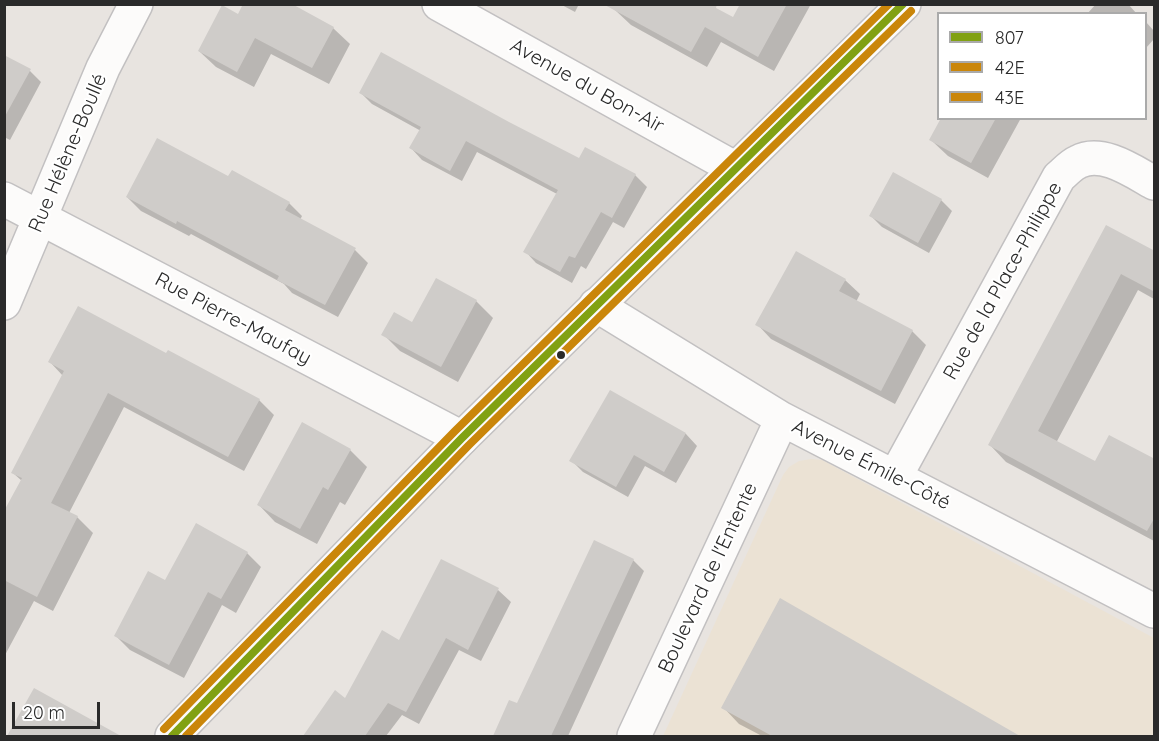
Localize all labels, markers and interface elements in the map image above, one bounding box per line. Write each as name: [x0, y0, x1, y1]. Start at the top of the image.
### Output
legend: [937, 12, 1147, 120]
text: 807: [995, 26, 1024, 49]
street label: Avenue du Bon-Air: [506, 34, 668, 138]
text: 42E: [995, 56, 1025, 79]
street label: Rue Hélène-Boullé: [24, 70, 112, 236]
text: 43E: [995, 86, 1024, 109]
street label: Rue de la Place-Philippe: [939, 178, 1067, 384]
street label: Rue Pierre-Maufay: [151, 268, 315, 370]
unlabelled marker: [555, 349, 567, 361]
street label: Avenue Émile-Côté: [788, 415, 954, 515]
street label: Boulevard de l'Entente: [653, 479, 763, 677]
scale bar: [15, 690, 104, 728]
text: 20 m: [23, 701, 65, 724]

